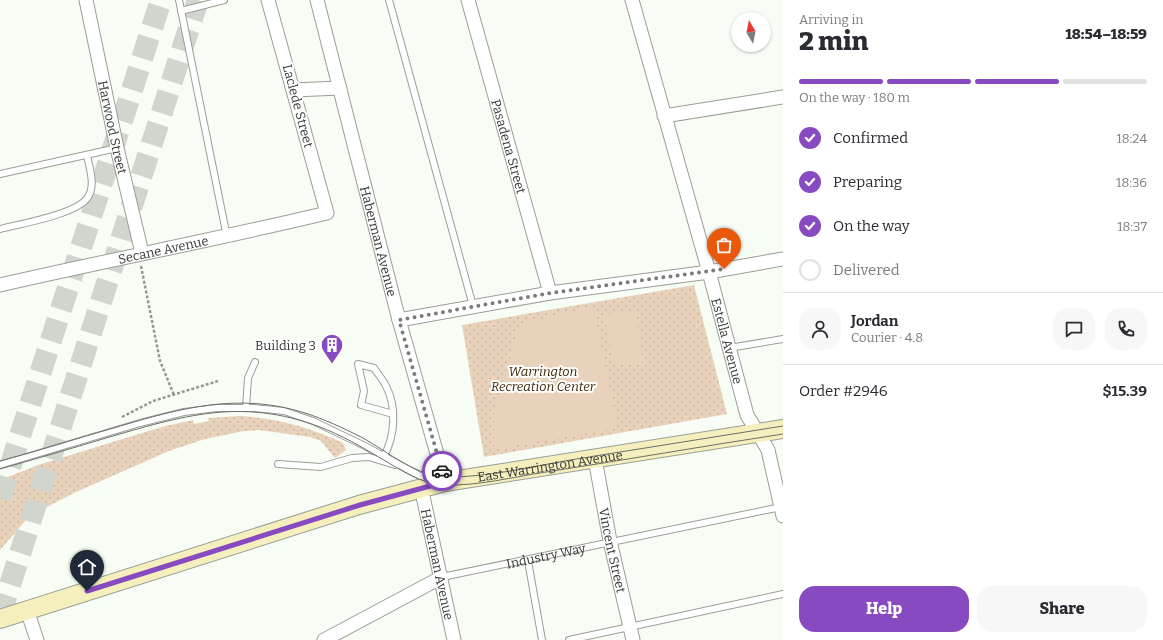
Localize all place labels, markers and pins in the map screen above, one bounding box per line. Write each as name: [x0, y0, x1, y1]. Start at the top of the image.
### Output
pin: [707, 228, 741, 269]
building icon: Building 3: [319, 332, 345, 365]
place label: Building 3: [255, 338, 316, 353]
pin: [70, 550, 104, 591]

